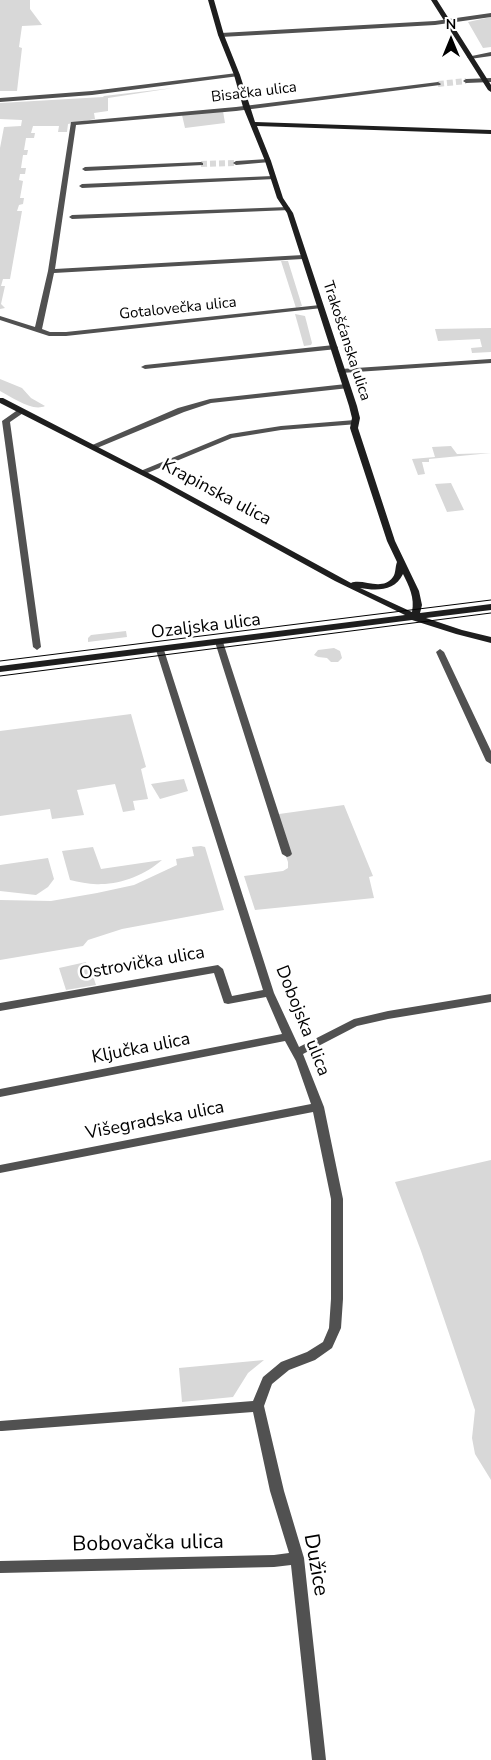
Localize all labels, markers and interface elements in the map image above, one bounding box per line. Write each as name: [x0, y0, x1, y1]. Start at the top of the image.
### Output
north arrow: [426, 15, 476, 65]
text: N: [446, 15, 456, 34]
street label: Bisačka ulica: [210, 79, 298, 107]
street label: Trakošćanska ulica: [318, 279, 374, 403]
street label: Gotalovečka ulica: [118, 294, 238, 324]
street label: Krapinska ulica: [157, 455, 275, 531]
street label: Ozaljska ulica: [150, 610, 262, 644]
street label: Ostrovička ulica: [78, 942, 206, 986]
street label: Dobojska ulica: [270, 963, 334, 1079]
street label: Ključka ulica: [90, 1029, 192, 1069]
street label: Višegradska ulica: [84, 1097, 226, 1145]
street label: Bobovačka ulica: [72, 1530, 224, 1558]
street label: Dužice: [297, 1532, 333, 1598]

